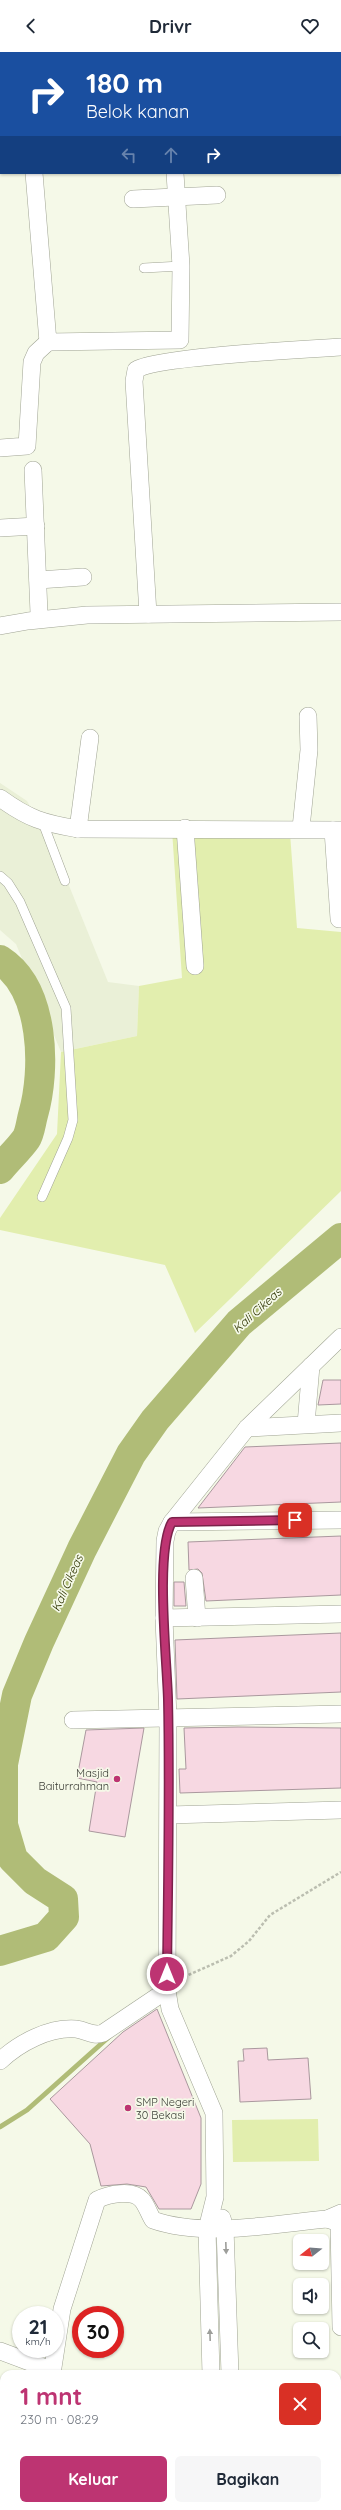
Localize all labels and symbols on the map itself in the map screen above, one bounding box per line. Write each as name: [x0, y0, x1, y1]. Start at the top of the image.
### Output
water label: Kali Cikeas: [230, 1283, 285, 1336]
pin: [278, 1503, 312, 1537]
water label: Kali Cikeas: [48, 1551, 87, 1614]
place label: Masjid Baiturrahman: [39, 1766, 109, 1793]
marker: Masjid Baiturrahman: [112, 1774, 122, 1784]
position arrow: [146, 1953, 188, 1995]
place label: SMP Negeri 30 Bekasi: [136, 2095, 194, 2122]
marker: SMP Negeri 30 Bekasi: [123, 2103, 133, 2113]
north arrow: [293, 2234, 329, 2270]
one-way arrow: [223, 2242, 229, 2255]
speed limit sign: 30: [72, 2306, 124, 2358]
one-way arrow: [207, 2328, 213, 2341]

